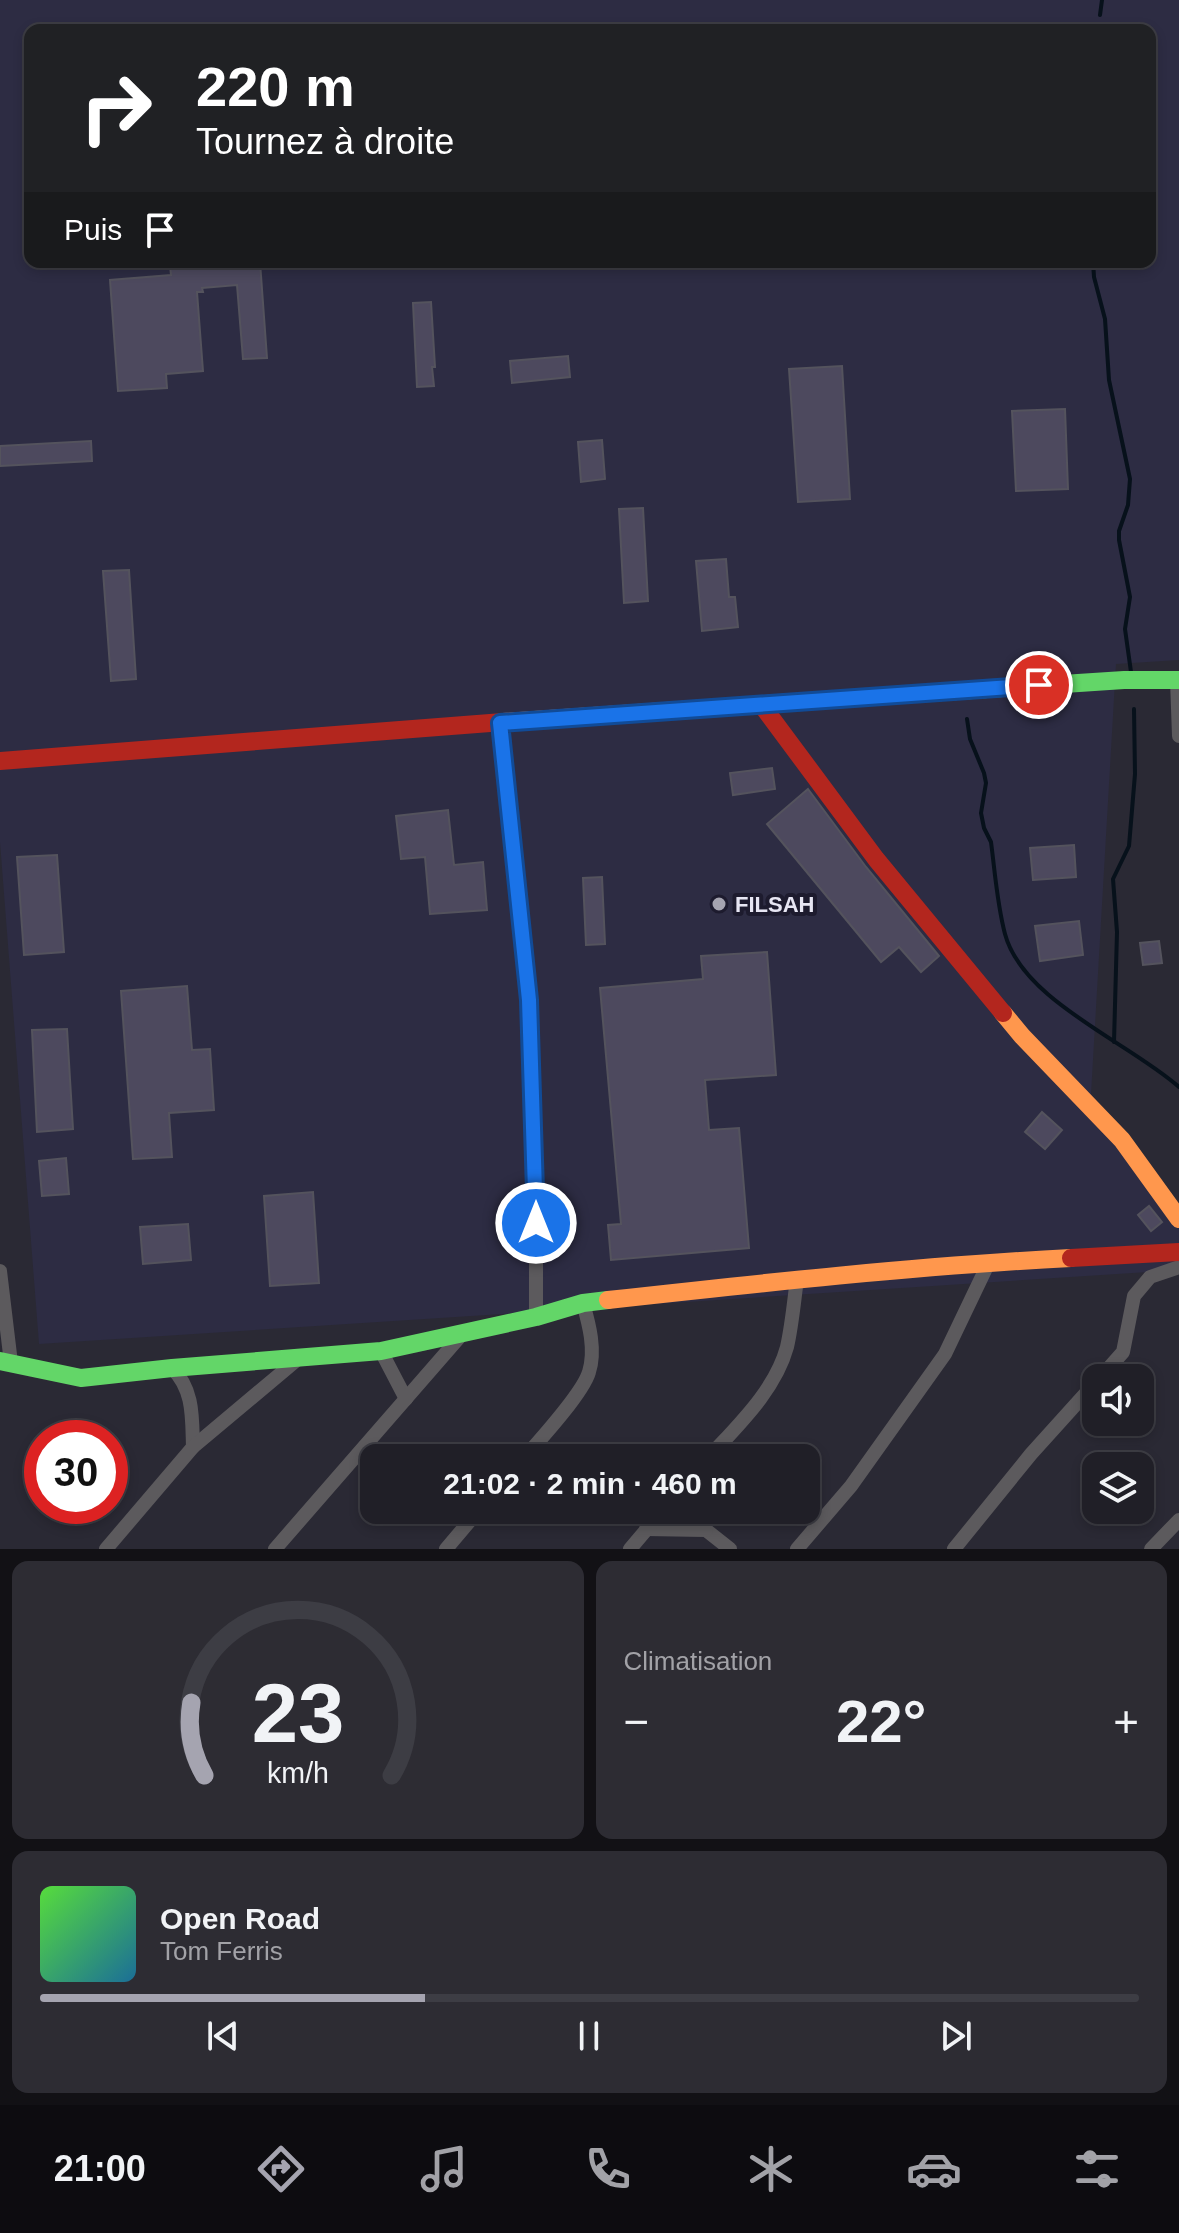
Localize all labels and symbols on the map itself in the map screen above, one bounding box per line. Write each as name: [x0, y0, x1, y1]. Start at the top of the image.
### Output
pin: [1005, 651, 1073, 719]
place label: FILSAH: [735, 892, 814, 917]
marker: FILSAH: [710, 895, 728, 913]
position arrow: [494, 1181, 578, 1265]
speed limit sign: 30: [24, 1420, 128, 1524]

